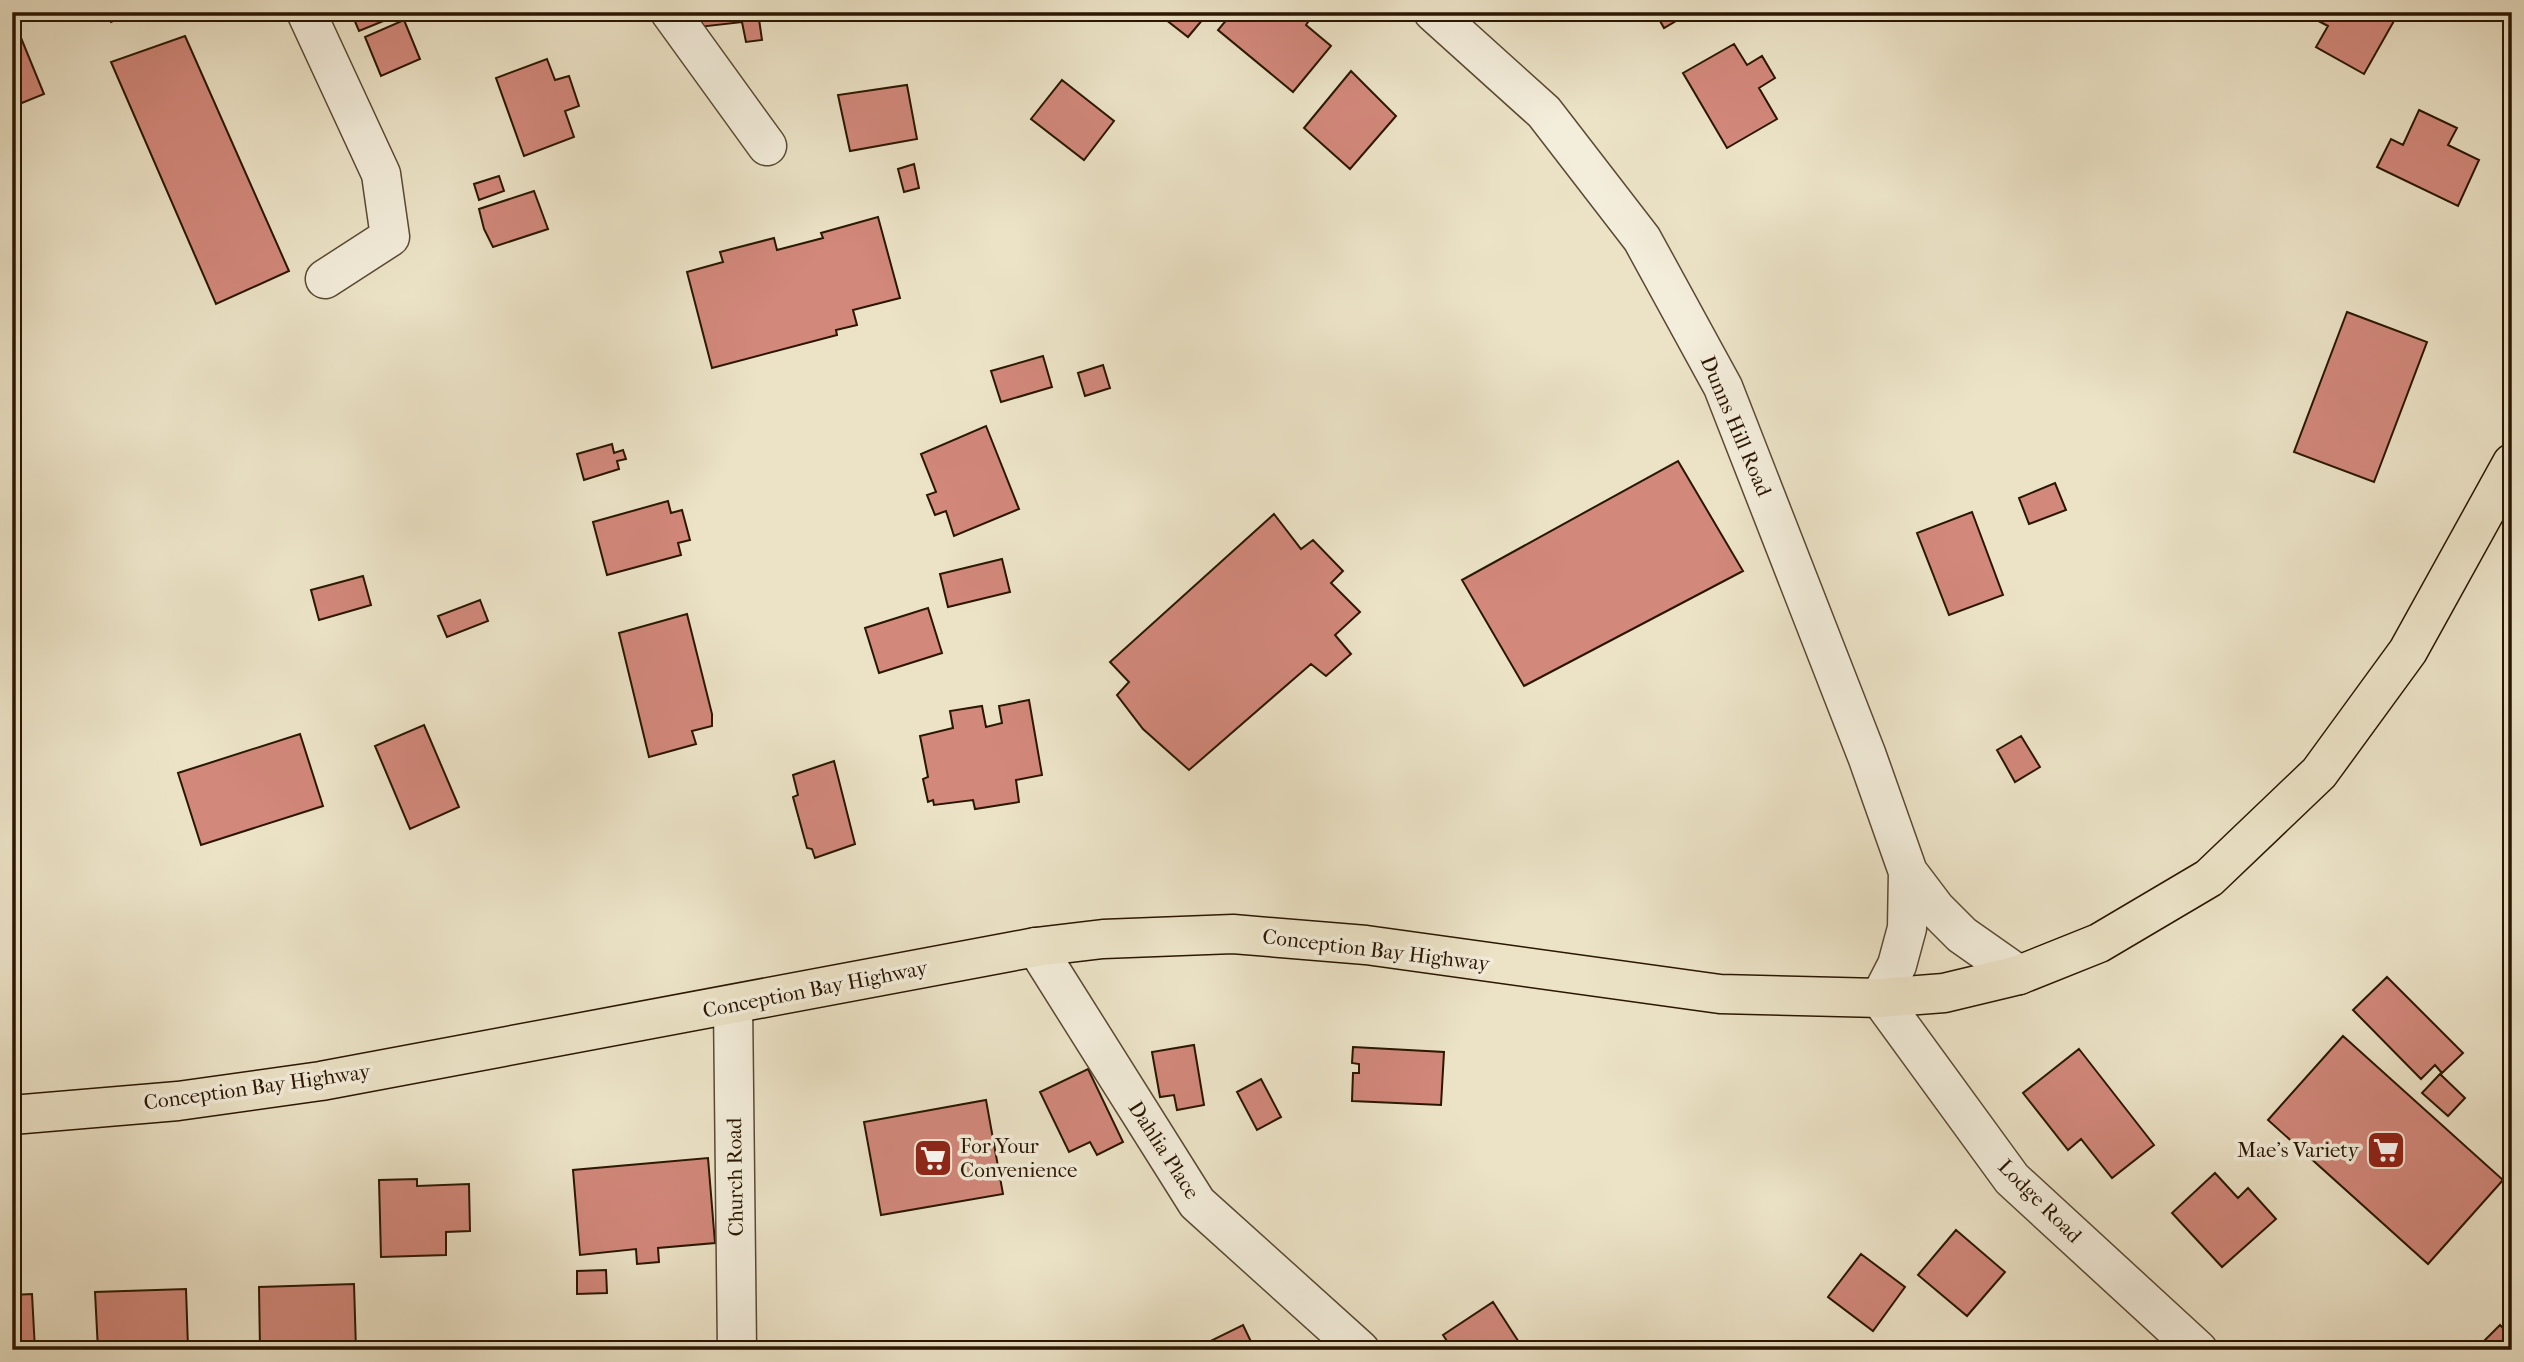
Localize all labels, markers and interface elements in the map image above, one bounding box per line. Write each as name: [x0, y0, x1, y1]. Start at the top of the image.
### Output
street label: Dunns Hill Road: [1696, 352, 1777, 500]
street label: Conception Bay Highway: [1261, 924, 1492, 976]
street label: Conception Bay Highway: [701, 955, 930, 1023]
street label: Conception Bay Highway: [142, 1059, 373, 1115]
street label: Dahlia Place: [1124, 1097, 1204, 1203]
street label: Church Road: [722, 1117, 748, 1237]
supermarket icon: Mae's Variety: [2365, 1129, 2407, 1171]
place label: For Your Convenience: [960, 1134, 1077, 1182]
supermarket icon: For Your Convenience: [912, 1137, 954, 1179]
place label: Mae's Variety: [2237, 1138, 2360, 1162]
street label: Lodge Road: [1993, 1154, 2087, 1248]

